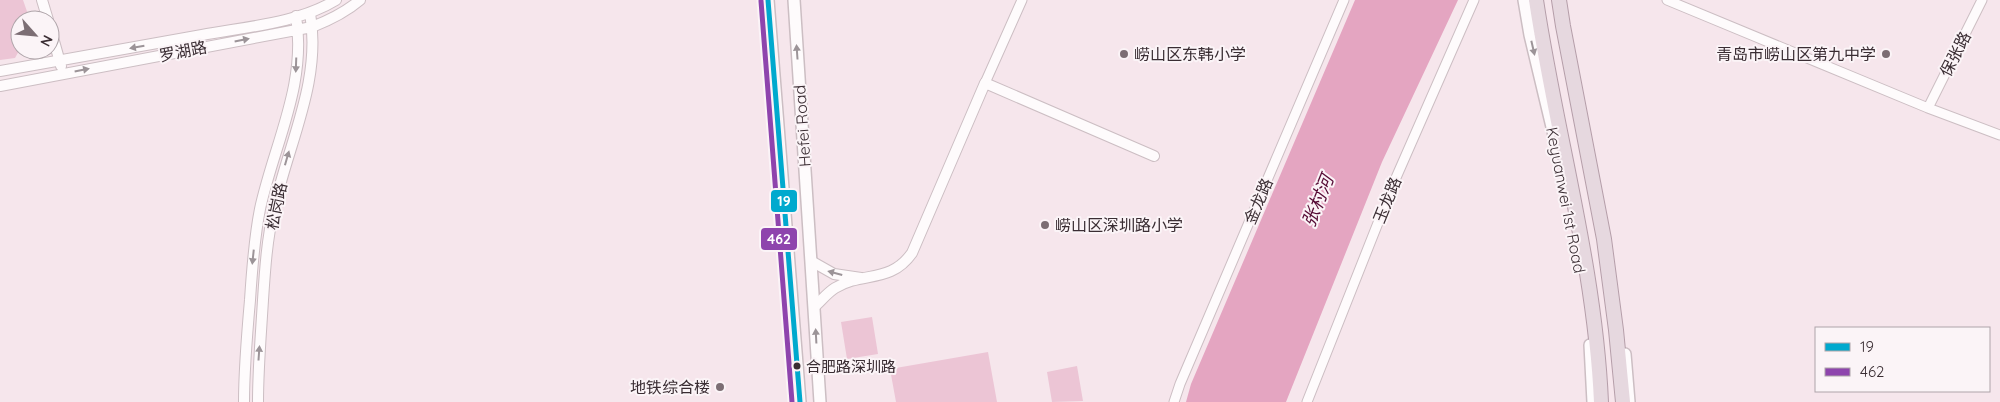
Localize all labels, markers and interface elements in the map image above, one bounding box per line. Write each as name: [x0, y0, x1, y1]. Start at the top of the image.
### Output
north arrow: [10, 10, 60, 60]
street label: 保张路: [1935, 28, 1975, 80]
text: N: [36, 32, 57, 50]
one-way arrow: [234, 36, 250, 44]
street label: 罗湖路: [158, 37, 208, 65]
one-way arrow: [1529, 40, 1537, 55]
one-way arrow: [128, 43, 144, 51]
one-way arrow: [793, 43, 801, 59]
place label: 崂山区东韩小学: [1134, 44, 1246, 64]
place label: 青岛市崂山区第九中学: [1716, 44, 1876, 64]
marker: 崂山区东韩小学: [1118, 48, 1130, 60]
marker: 青岛市崂山区第九中学: [1880, 48, 1892, 60]
one-way arrow: [292, 57, 300, 73]
one-way arrow: [75, 66, 91, 74]
street label: Hefei Road: [789, 84, 815, 168]
street label: Keyuanwei 1st Road: [1542, 125, 1590, 275]
one-way arrow: [283, 151, 291, 166]
water label: 张村河: [1297, 169, 1339, 230]
street label: 玉龙路: [1369, 174, 1405, 226]
street label: 金龙路: [1239, 175, 1277, 227]
street label: 松岗路: [261, 180, 291, 232]
line badge: 19: [770, 189, 798, 213]
text: 19: [777, 192, 791, 210]
place label: 崂山区深圳路小学: [1055, 215, 1183, 235]
marker: 崂山区深圳路小学: [1039, 219, 1051, 231]
line badge: 462: [760, 227, 798, 251]
text: 462: [767, 230, 791, 248]
one-way arrow: [249, 249, 257, 265]
one-way arrow: [827, 269, 843, 277]
legend: [1815, 327, 1990, 392]
one-way arrow: [811, 328, 819, 344]
text: 19: [1860, 337, 1874, 356]
one-way arrow: [256, 345, 264, 361]
place label: 合肥路深圳路: [806, 357, 896, 376]
marker: 合肥路深圳路: [792, 361, 802, 371]
text: 462: [1860, 362, 1884, 381]
place label: 地铁综合楼: [630, 377, 710, 397]
marker: 地铁综合楼: [714, 381, 726, 393]

